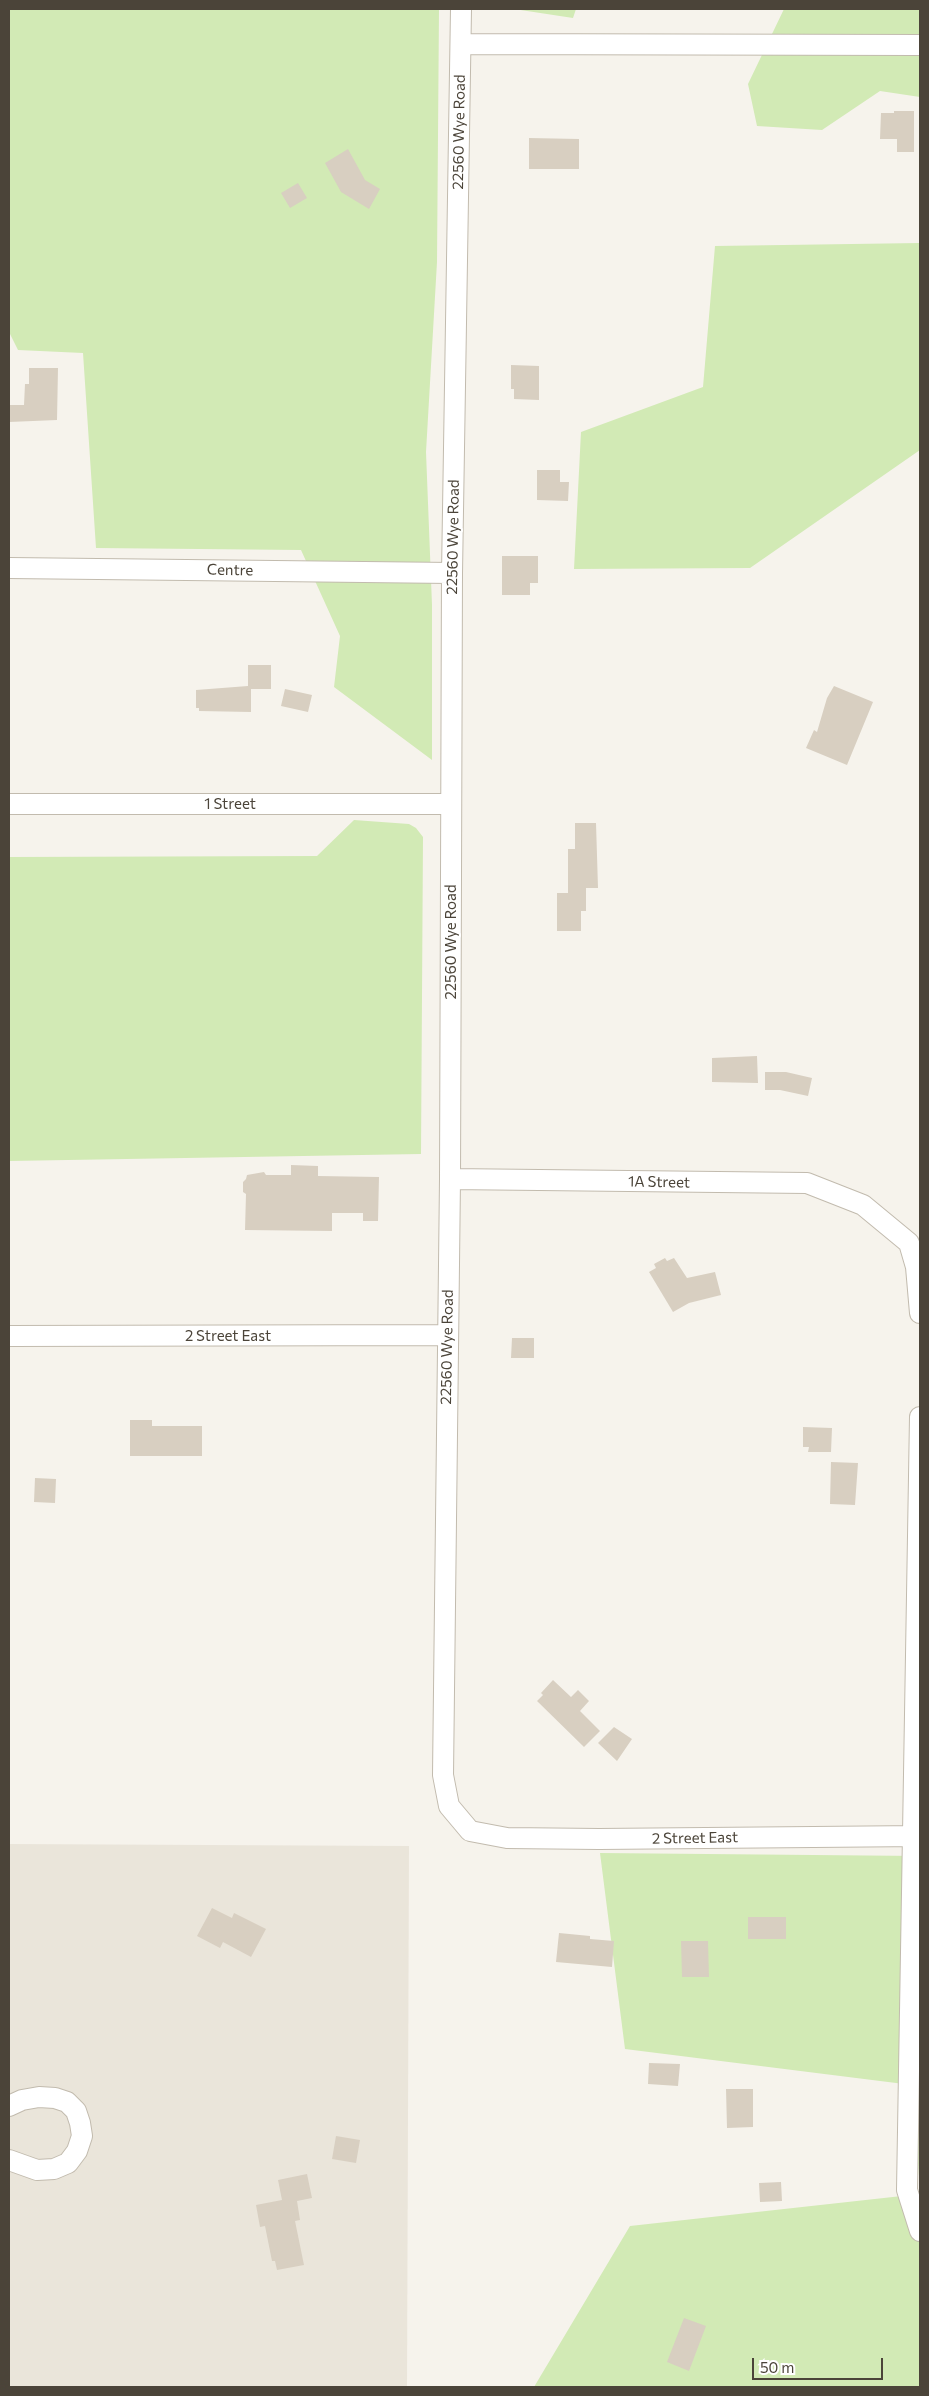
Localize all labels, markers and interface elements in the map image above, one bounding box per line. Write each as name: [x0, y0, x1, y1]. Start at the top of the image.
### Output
street label: 22560 Wye Road: [449, 74, 469, 190]
street label: 22560 Wye Road: [443, 479, 463, 595]
street label: Centre: [207, 561, 253, 579]
street label: 1 Street: [204, 795, 256, 813]
street label: 22560 Wye Road: [442, 884, 460, 1000]
street label: 1A Street: [628, 1172, 690, 1192]
street label: 22560 Wye Road: [437, 1289, 457, 1405]
street label: 2 Street East: [185, 1327, 271, 1345]
street label: 2 Street East: [652, 1828, 738, 1848]
scale bar: [754, 2348, 885, 2380]
text: 50 m: [760, 2358, 794, 2376]

